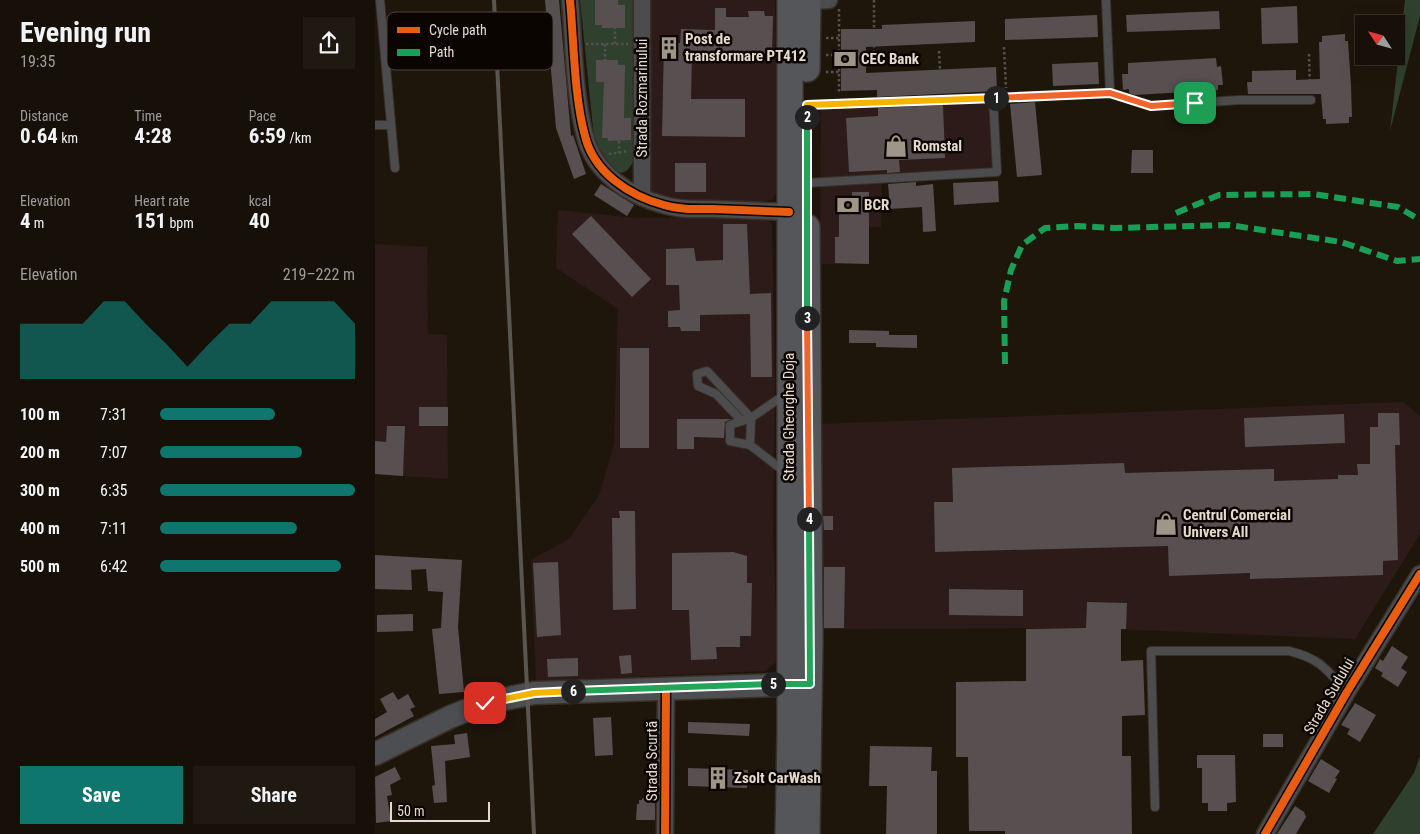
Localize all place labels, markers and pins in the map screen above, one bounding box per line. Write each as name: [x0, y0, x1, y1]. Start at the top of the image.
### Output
place label: Post de transformare PT412: [685, 30, 806, 65]
building icon: Post de transformare PT412: [656, 35, 682, 61]
bank icon: CEC Bank: [832, 46, 858, 72]
place label: CEC Bank: [861, 50, 920, 68]
pin: [1174, 82, 1216, 124]
pin: 1: [983, 86, 1009, 110]
pin: 2: [795, 104, 819, 130]
shop icon: Romstal: [883, 133, 909, 159]
place label: Romstal: [913, 137, 962, 155]
bank icon: BCR: [835, 192, 861, 218]
place label: BCR: [864, 196, 889, 214]
pin: 3: [795, 306, 819, 330]
pin: 4: [797, 506, 821, 532]
place label: Centrul Comercial Univers All: [1183, 506, 1291, 541]
shop icon: Centrul Comercial Univers All: [1153, 511, 1179, 537]
pin: 5: [761, 672, 785, 696]
pin: 6: [561, 678, 585, 704]
pin: [464, 682, 506, 724]
building icon: Zsolt CarWash: [705, 765, 731, 791]
place label: Zsolt CarWash: [734, 769, 821, 787]

